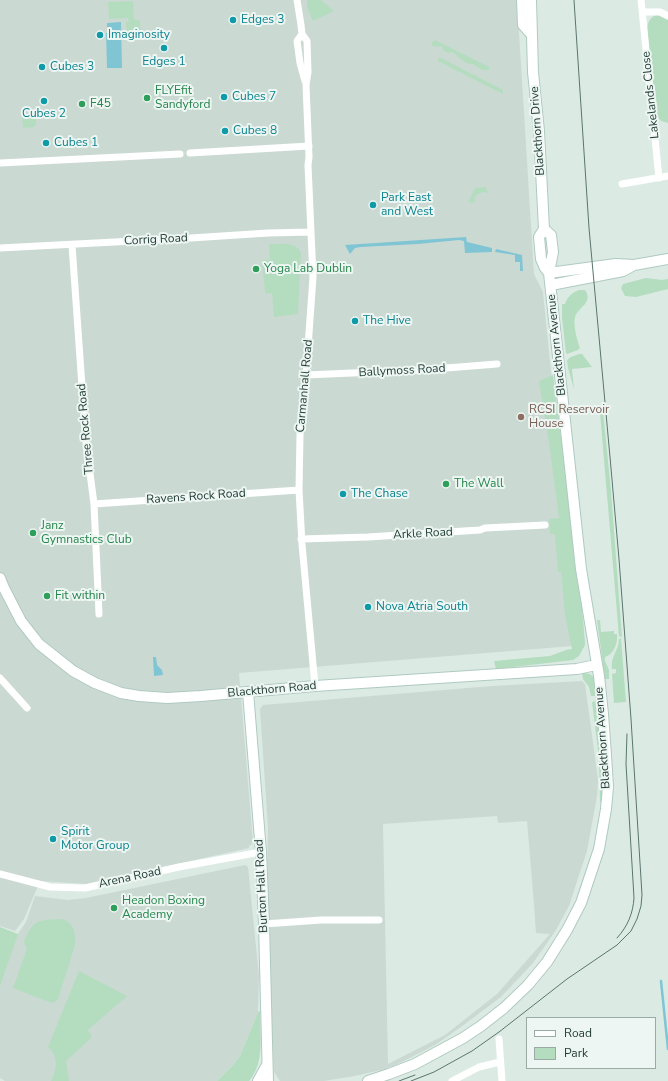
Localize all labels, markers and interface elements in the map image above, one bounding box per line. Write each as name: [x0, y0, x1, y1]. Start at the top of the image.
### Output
place label: Edges 3: [241, 13, 284, 27]
marker: Edges 3: [228, 15, 238, 25]
place label: Imaginosity: [108, 28, 170, 42]
marker: Imaginosity: [95, 30, 105, 40]
marker: Edges 1: [159, 43, 169, 53]
street label: Lakelands Close: [639, 50, 663, 140]
place label: Edges 1: [142, 55, 186, 69]
place label: Cubes 3: [50, 60, 94, 74]
marker: Cubes 3: [37, 62, 47, 72]
place label: FLYEfit Sandyford: [155, 84, 211, 112]
street label: Blackthorn Drive: [528, 86, 548, 176]
place label: Cubes 7: [232, 90, 276, 104]
marker: Cubes 7: [219, 92, 229, 102]
marker: FLYEfit Sandyford: [142, 93, 152, 103]
marker: Cubes 2: [39, 96, 49, 106]
place label: F45: [90, 97, 111, 111]
marker: F45: [77, 99, 87, 109]
place label: Cubes 2: [22, 107, 66, 121]
place label: Cubes 8: [233, 124, 277, 138]
marker: Cubes 8: [220, 126, 230, 136]
place label: Cubes 1: [54, 136, 98, 150]
marker: Cubes 1: [41, 138, 51, 148]
place label: Park East and West: [381, 191, 433, 219]
marker: Park East and West: [368, 200, 378, 210]
street label: Corrig Road: [124, 231, 188, 249]
place label: Yoga Lab Dublin: [264, 262, 352, 276]
marker: Yoga Lab Dublin: [251, 264, 261, 274]
street label: Blackthorn Avenue: [545, 293, 569, 397]
place label: The Hive: [363, 314, 411, 328]
marker: The Hive: [350, 316, 360, 326]
street label: Carmanhall Road: [294, 339, 316, 433]
street label: Ballymoss Road: [358, 362, 446, 380]
street label: Three Rock Road: [75, 383, 97, 475]
place label: RCSI Reservoir House: [529, 403, 609, 431]
marker: RCSI Reservoir House: [516, 412, 526, 422]
place label: The Wall: [454, 477, 503, 491]
marker: The Wall: [441, 479, 451, 489]
street label: Ravens Rock Road: [146, 486, 246, 508]
place label: The Chase: [351, 487, 408, 501]
marker: The Chase: [338, 489, 348, 499]
place label: Janz Gymnastics Club: [41, 519, 132, 547]
street label: Arkle Road: [393, 525, 453, 543]
marker: Janz Gymnastics Club: [28, 528, 38, 538]
place label: Fit within: [55, 589, 105, 603]
marker: Fit within: [42, 591, 52, 601]
place label: Nova Atria South: [376, 600, 468, 614]
marker: Nova Atria South: [363, 602, 373, 612]
street label: Blackthorn Road: [227, 679, 317, 701]
street label: Blackthorn Avenue: [592, 687, 614, 789]
place label: Spirit Motor Group: [61, 825, 129, 853]
marker: Spirit Motor Group: [48, 834, 58, 844]
street label: Burton Hall Road: [252, 839, 272, 933]
street label: Arena Road: [97, 864, 163, 892]
place label: Headon Boxing Academy: [122, 894, 205, 922]
marker: Headon Boxing Academy: [109, 903, 119, 913]
legend: [526, 1017, 656, 1069]
text: Road: [564, 1025, 592, 1041]
text: Park: [564, 1045, 588, 1061]

